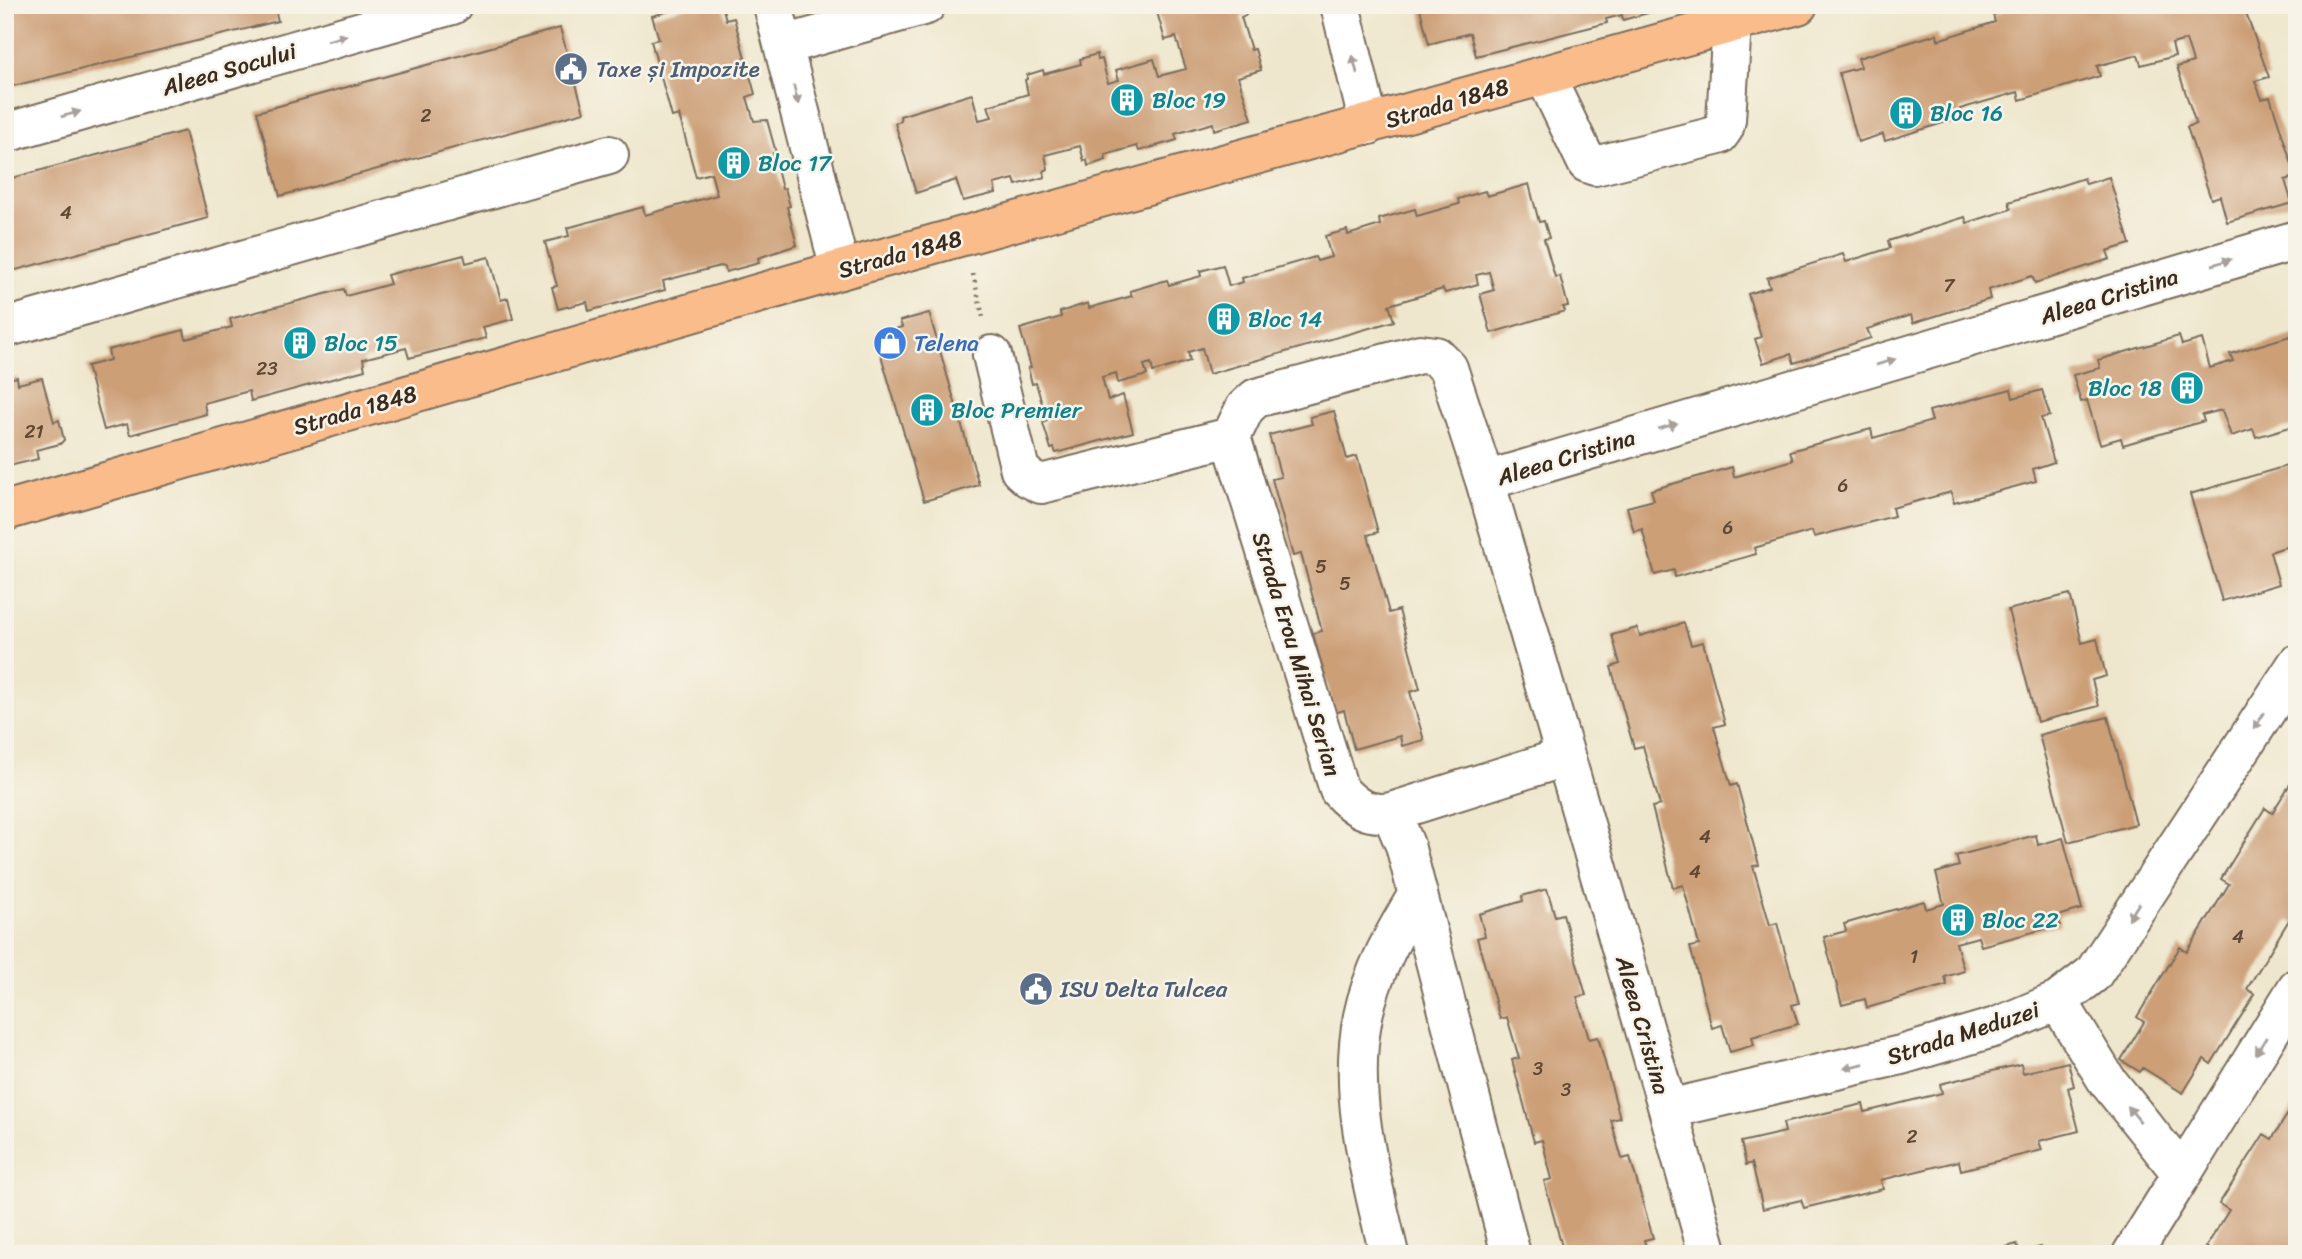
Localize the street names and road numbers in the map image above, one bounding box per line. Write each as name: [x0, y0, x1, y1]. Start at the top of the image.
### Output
street label: Aleea Socului: [156, 31, 302, 108]
street label: Strada 1848: [1380, 66, 1514, 141]
street label: Strada 1848: [833, 218, 967, 291]
street label: Aleea Cristina: [2034, 256, 2184, 337]
street label: Strada 1848: [288, 373, 422, 448]
street label: Aleea Cristina: [1491, 417, 1641, 498]
street label: Strada Erou Mihai Serian: [1240, 527, 1353, 782]
street label: Aleea Cristina: [1603, 950, 1682, 1100]
street label: Strada Meduzei: [1881, 989, 2045, 1077]

